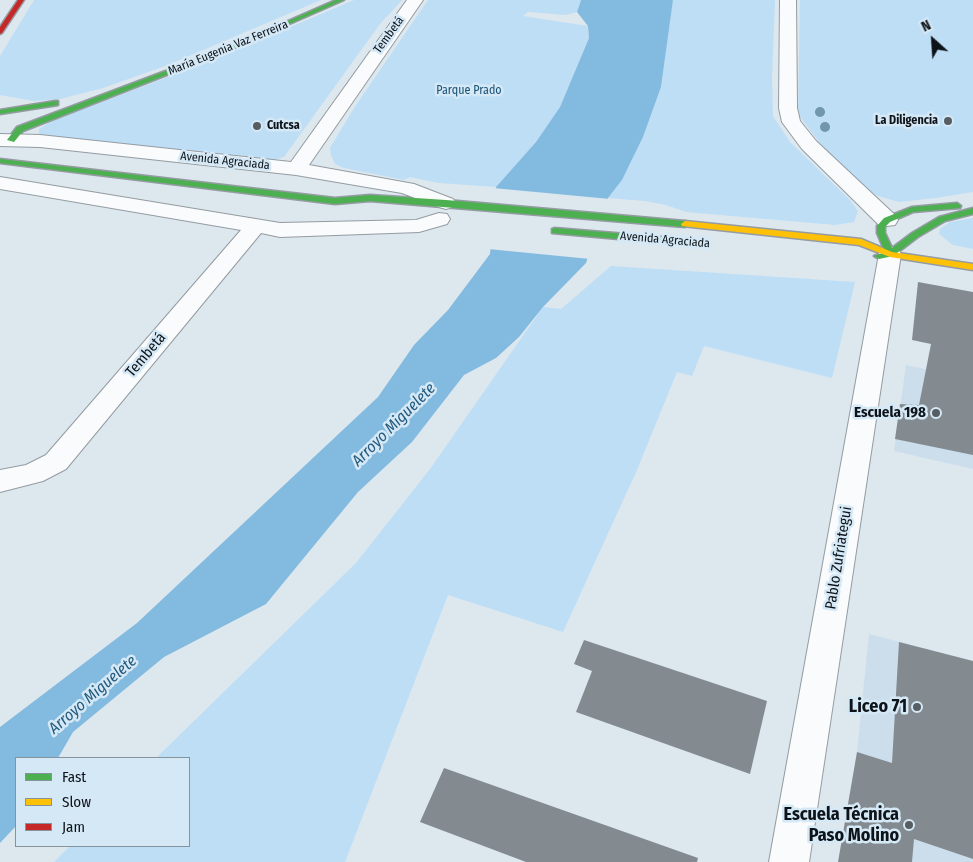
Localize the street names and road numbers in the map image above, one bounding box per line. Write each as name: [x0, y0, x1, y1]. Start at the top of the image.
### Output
street label: Tembetá: [371, 14, 407, 56]
street label: María Eugenia Vaz Ferreira: [166, 17, 290, 79]
street label: Avenida Agraciada: [179, 149, 271, 173]
street label: Avenida Agraciada: [620, 229, 710, 251]
street label: Tembetá: [122, 329, 170, 381]
street label: Pablo Zufriategui: [822, 505, 856, 611]

